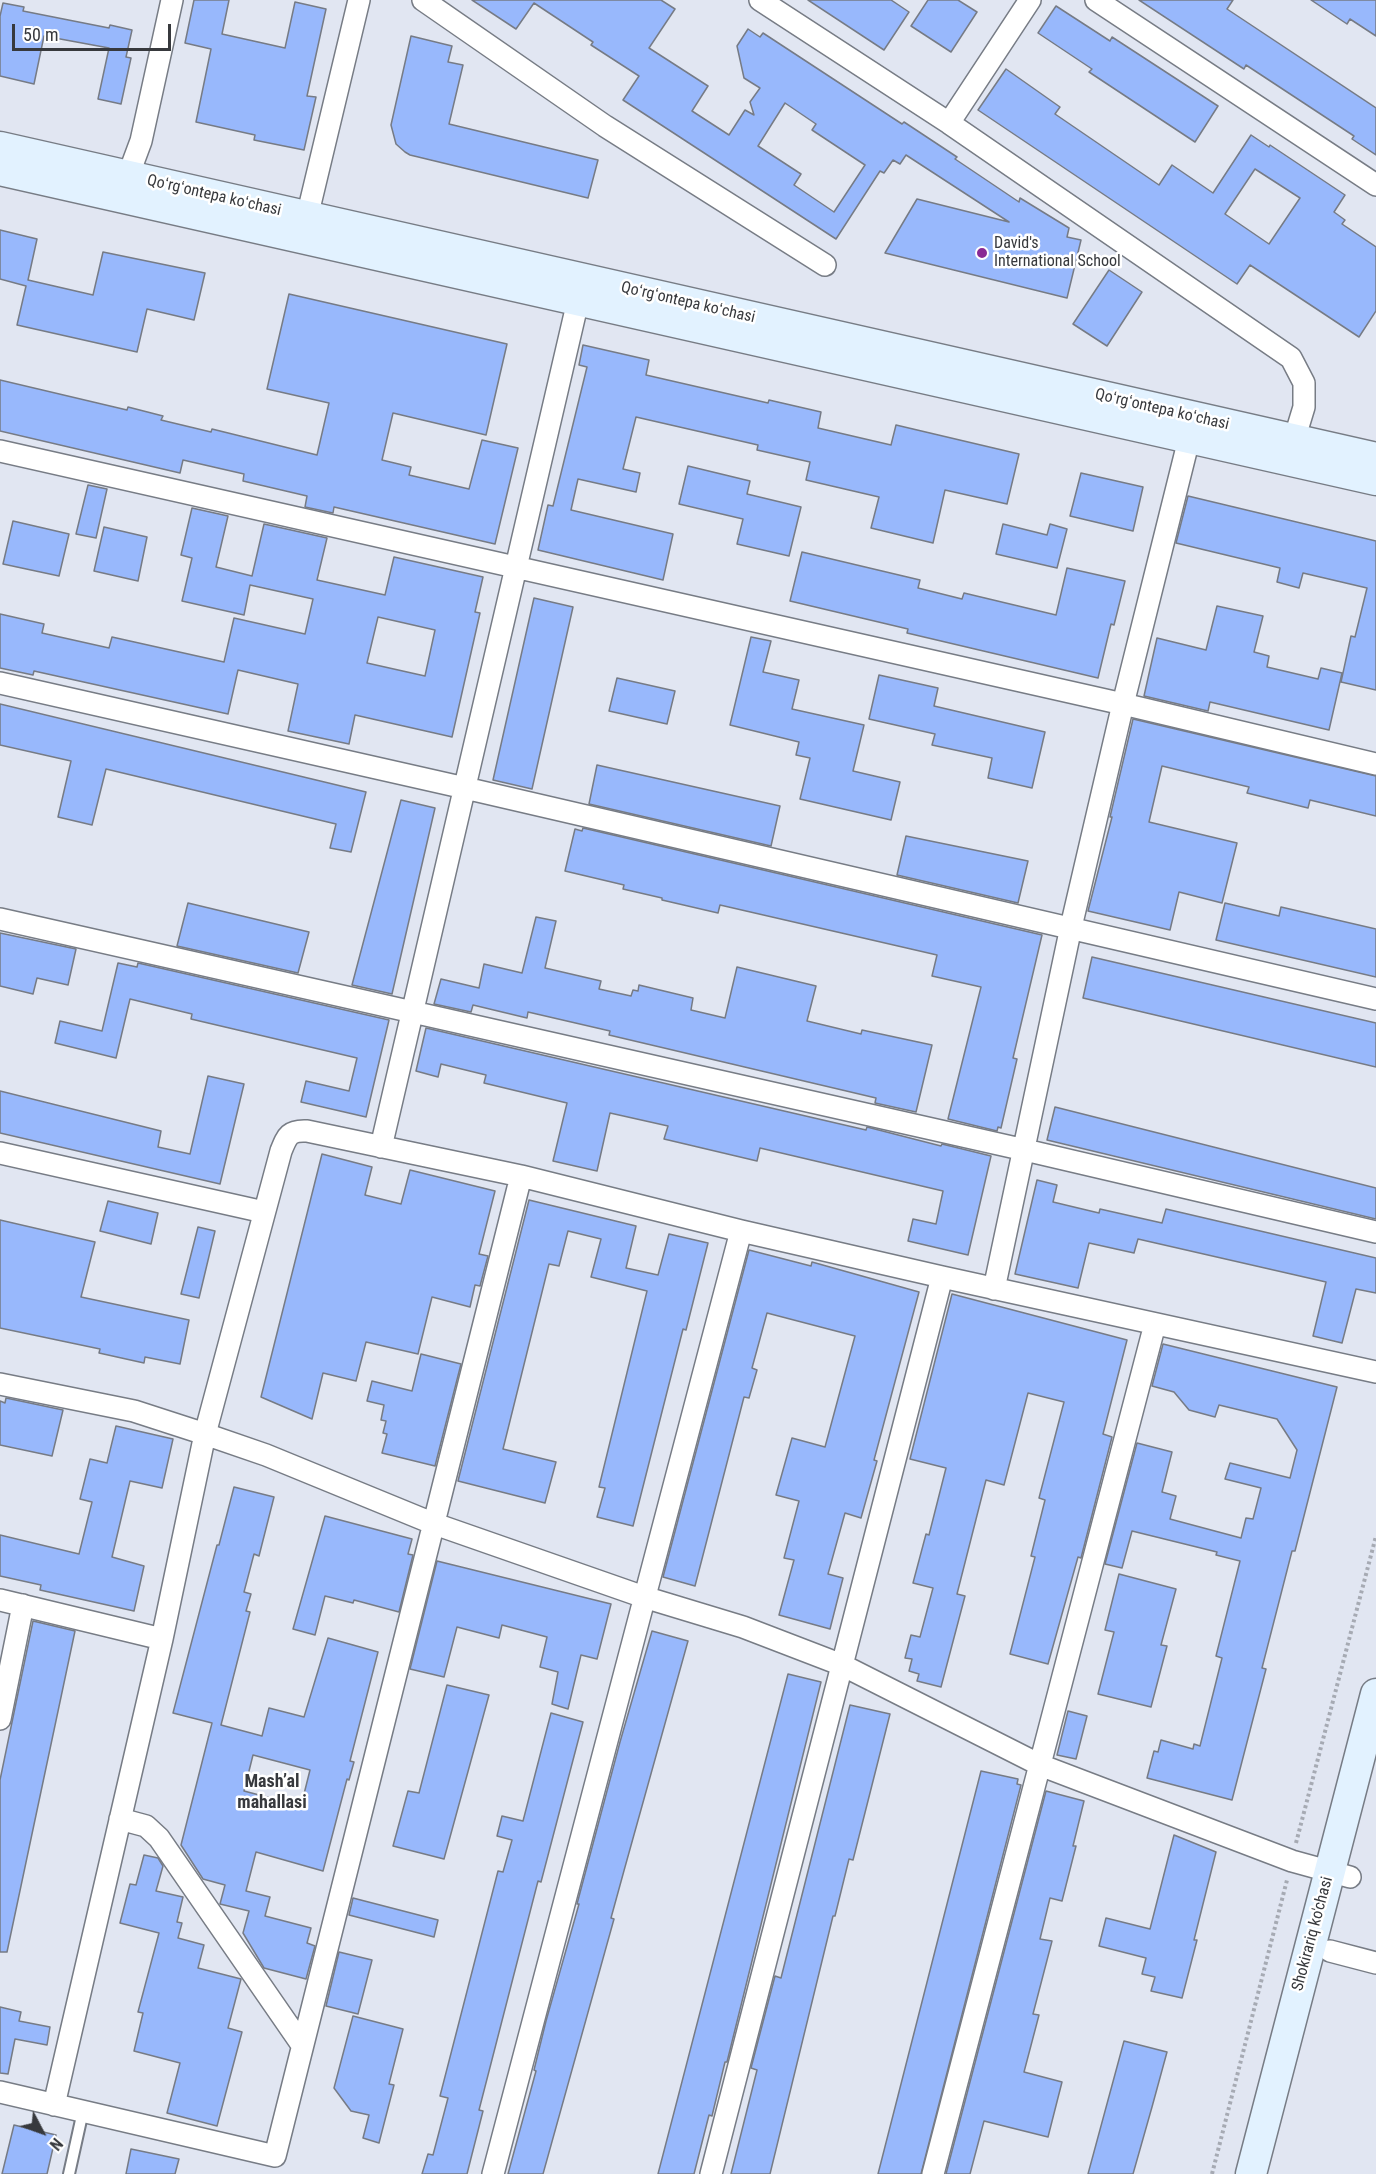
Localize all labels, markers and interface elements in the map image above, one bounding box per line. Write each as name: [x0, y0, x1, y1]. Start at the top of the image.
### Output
scale bar: [15, 12, 174, 50]
text: 50 m: [23, 24, 58, 45]
street label: Qoʻrgʻontepa koʻchasi: [145, 171, 283, 221]
place label: David's International School: [994, 234, 1121, 272]
marker: David's International School: [975, 246, 989, 260]
street label: Qoʻrgʻontepa koʻchasi: [619, 278, 757, 328]
street label: Qoʻrgʻontepa koʻchasi: [1093, 385, 1231, 435]
district label: Mashʼal mahallasi: [237, 1771, 307, 1814]
street label: Shokirariq ko'chasi: [1289, 1875, 1337, 1993]
north arrow: [12, 2102, 72, 2162]
text: N: [46, 2134, 66, 2154]

